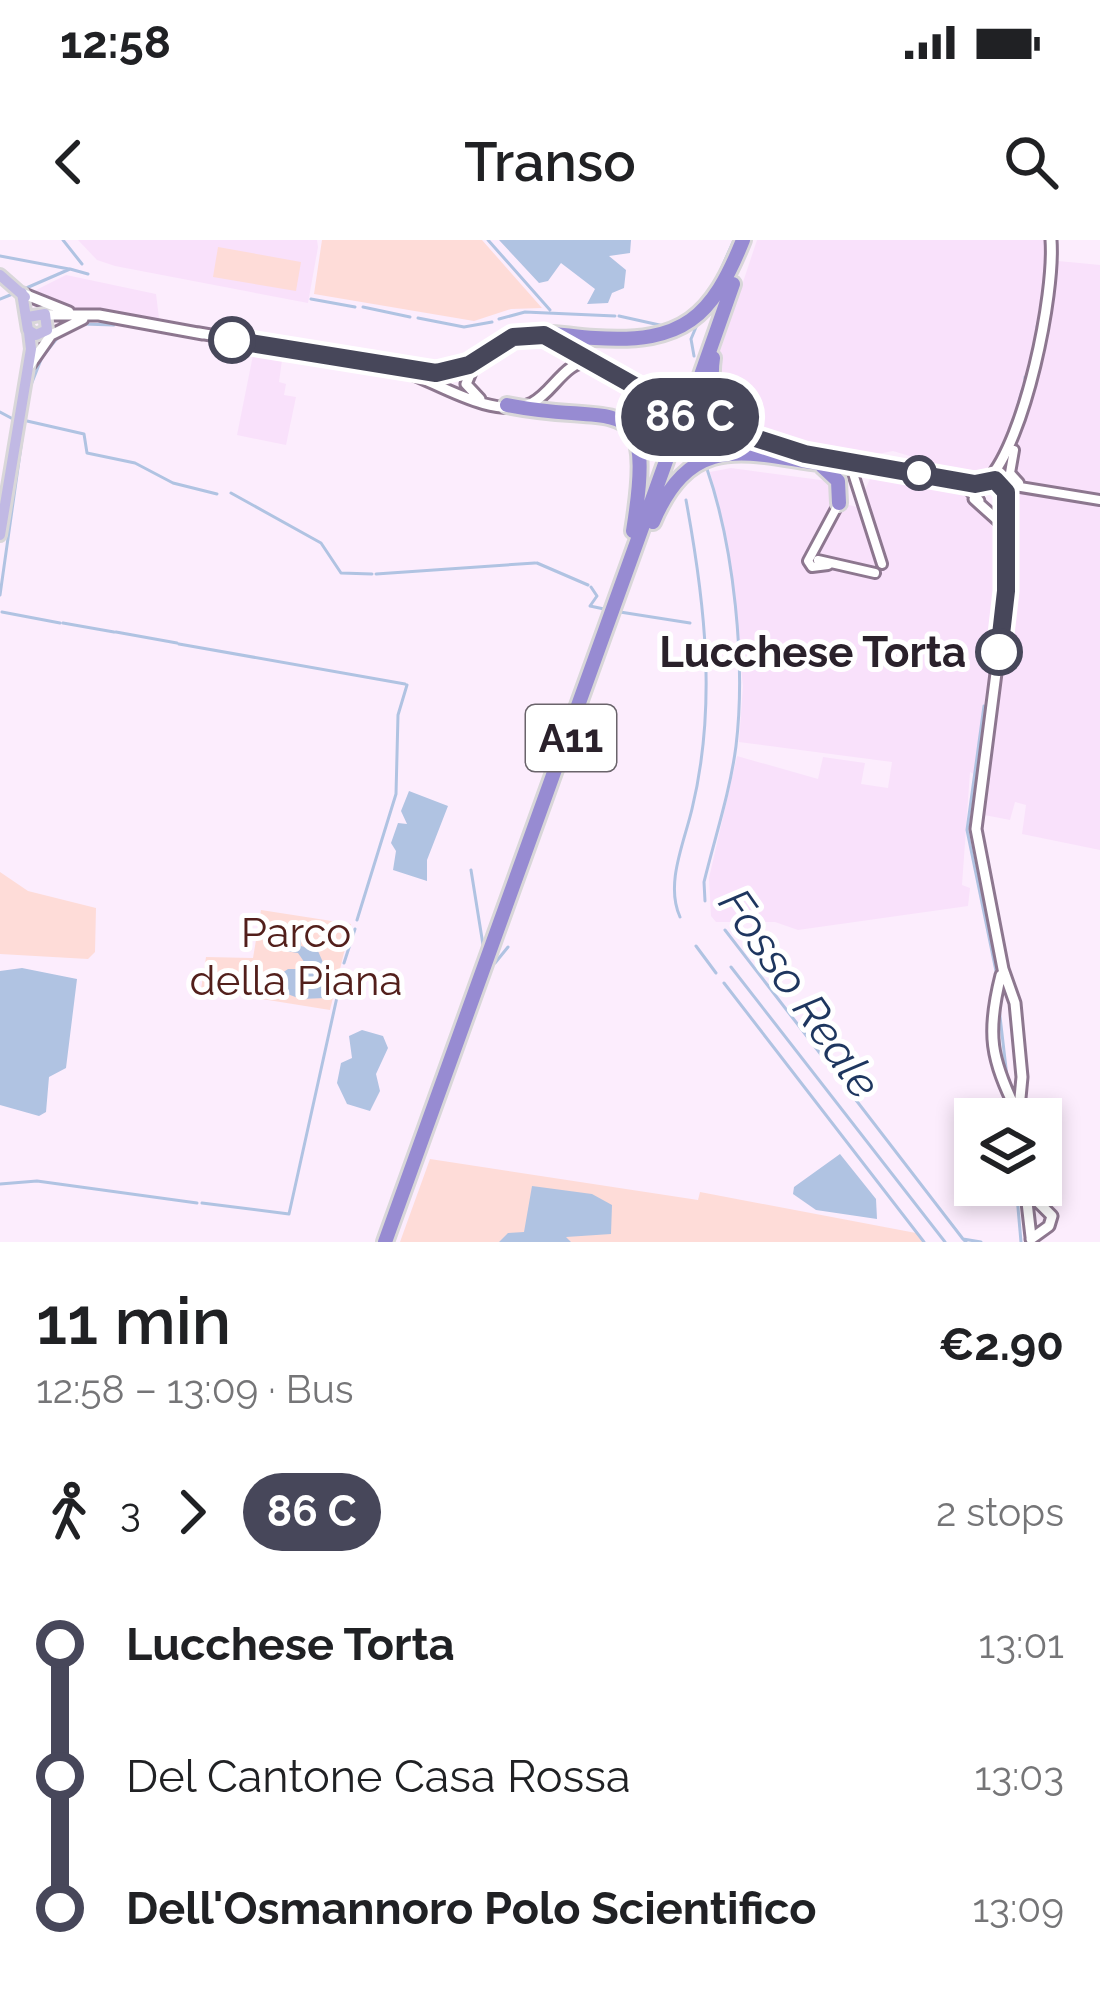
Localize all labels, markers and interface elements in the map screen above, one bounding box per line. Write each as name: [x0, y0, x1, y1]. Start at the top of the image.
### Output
text: 12:58: [60, 16, 171, 69]
icon: back: [36, 129, 102, 195]
icon: search: [998, 129, 1064, 195]
text: Transo: [464, 130, 636, 194]
unlabelled marker: [210, 318, 254, 362]
line badge: 86 C: [606, 378, 774, 456]
text: 86 C: [645, 392, 735, 441]
unlabelled marker: [903, 457, 935, 489]
place label: Lucchese Torta: [659, 628, 966, 677]
marker: Lucchese Torta: [977, 630, 1021, 674]
road number: A11: [526, 705, 616, 771]
water label: Fosso Reale: [708, 878, 891, 1108]
park label: Parco della Piana: [190, 908, 402, 1005]
map controls: [954, 1098, 1062, 1206]
button: layers: [954, 1098, 1062, 1206]
text: 11 min: [36, 1282, 231, 1359]
text: €2.90: [938, 1318, 1064, 1371]
text: 12:58 – 13:09 · Bus: [36, 1366, 354, 1412]
icon: walk: [36, 1479, 102, 1545]
icon: forward: [159, 1479, 225, 1545]
text: 86 C: [267, 1487, 357, 1536]
text: 3: [120, 1489, 141, 1535]
text: 2 stops: [936, 1489, 1064, 1535]
text: Lucchese Torta: [126, 1618, 455, 1671]
text: 13:01: [979, 1621, 1064, 1667]
text: Del Cantone Casa Rossa: [126, 1750, 630, 1803]
text: 13:03: [974, 1753, 1064, 1799]
text: Dell'Osmannoro Polo Scientifico: [126, 1882, 816, 1935]
text: 13:09: [972, 1885, 1064, 1931]

